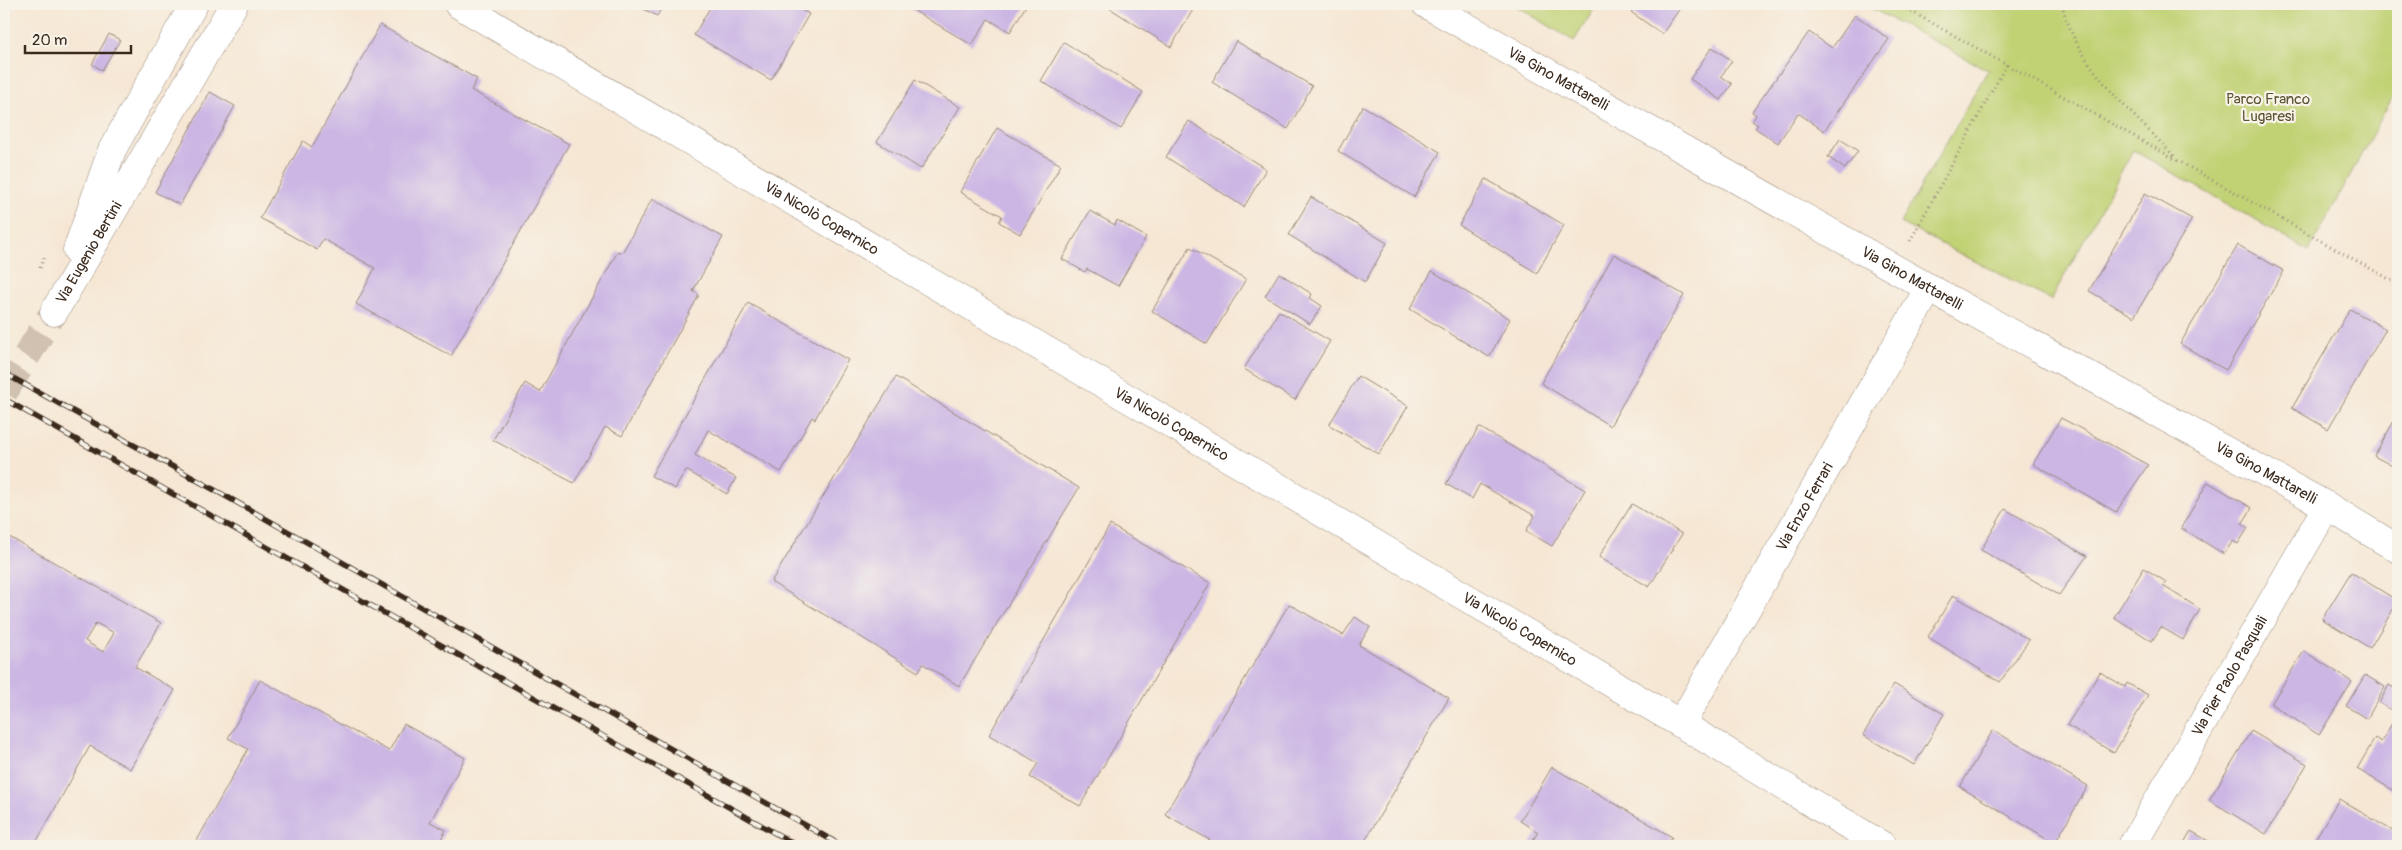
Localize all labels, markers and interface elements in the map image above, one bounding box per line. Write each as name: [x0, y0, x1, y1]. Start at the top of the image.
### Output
scale bar: [25, 22, 131, 54]
text: 20 m: [32, 31, 67, 50]
street label: Via Gino Mattarelli: [1504, 43, 1612, 115]
park label: Parco Franco Lugaresi: [2226, 90, 2310, 126]
street label: Via Nicolò Copernico: [761, 177, 882, 260]
street label: Via Eugenio Bertini: [52, 198, 127, 307]
street label: Via Gino Mattarelli: [1858, 243, 1966, 315]
street label: Via Nicolò Copernico: [1111, 383, 1232, 466]
street label: Via Gino Mattarelli: [2212, 438, 2320, 509]
street label: Via Enzo Ferrari: [1772, 459, 1838, 555]
street label: Via Nicolò Copernico: [1459, 588, 1580, 671]
street label: Via Pier Paolo Pasquali: [2188, 612, 2272, 740]

